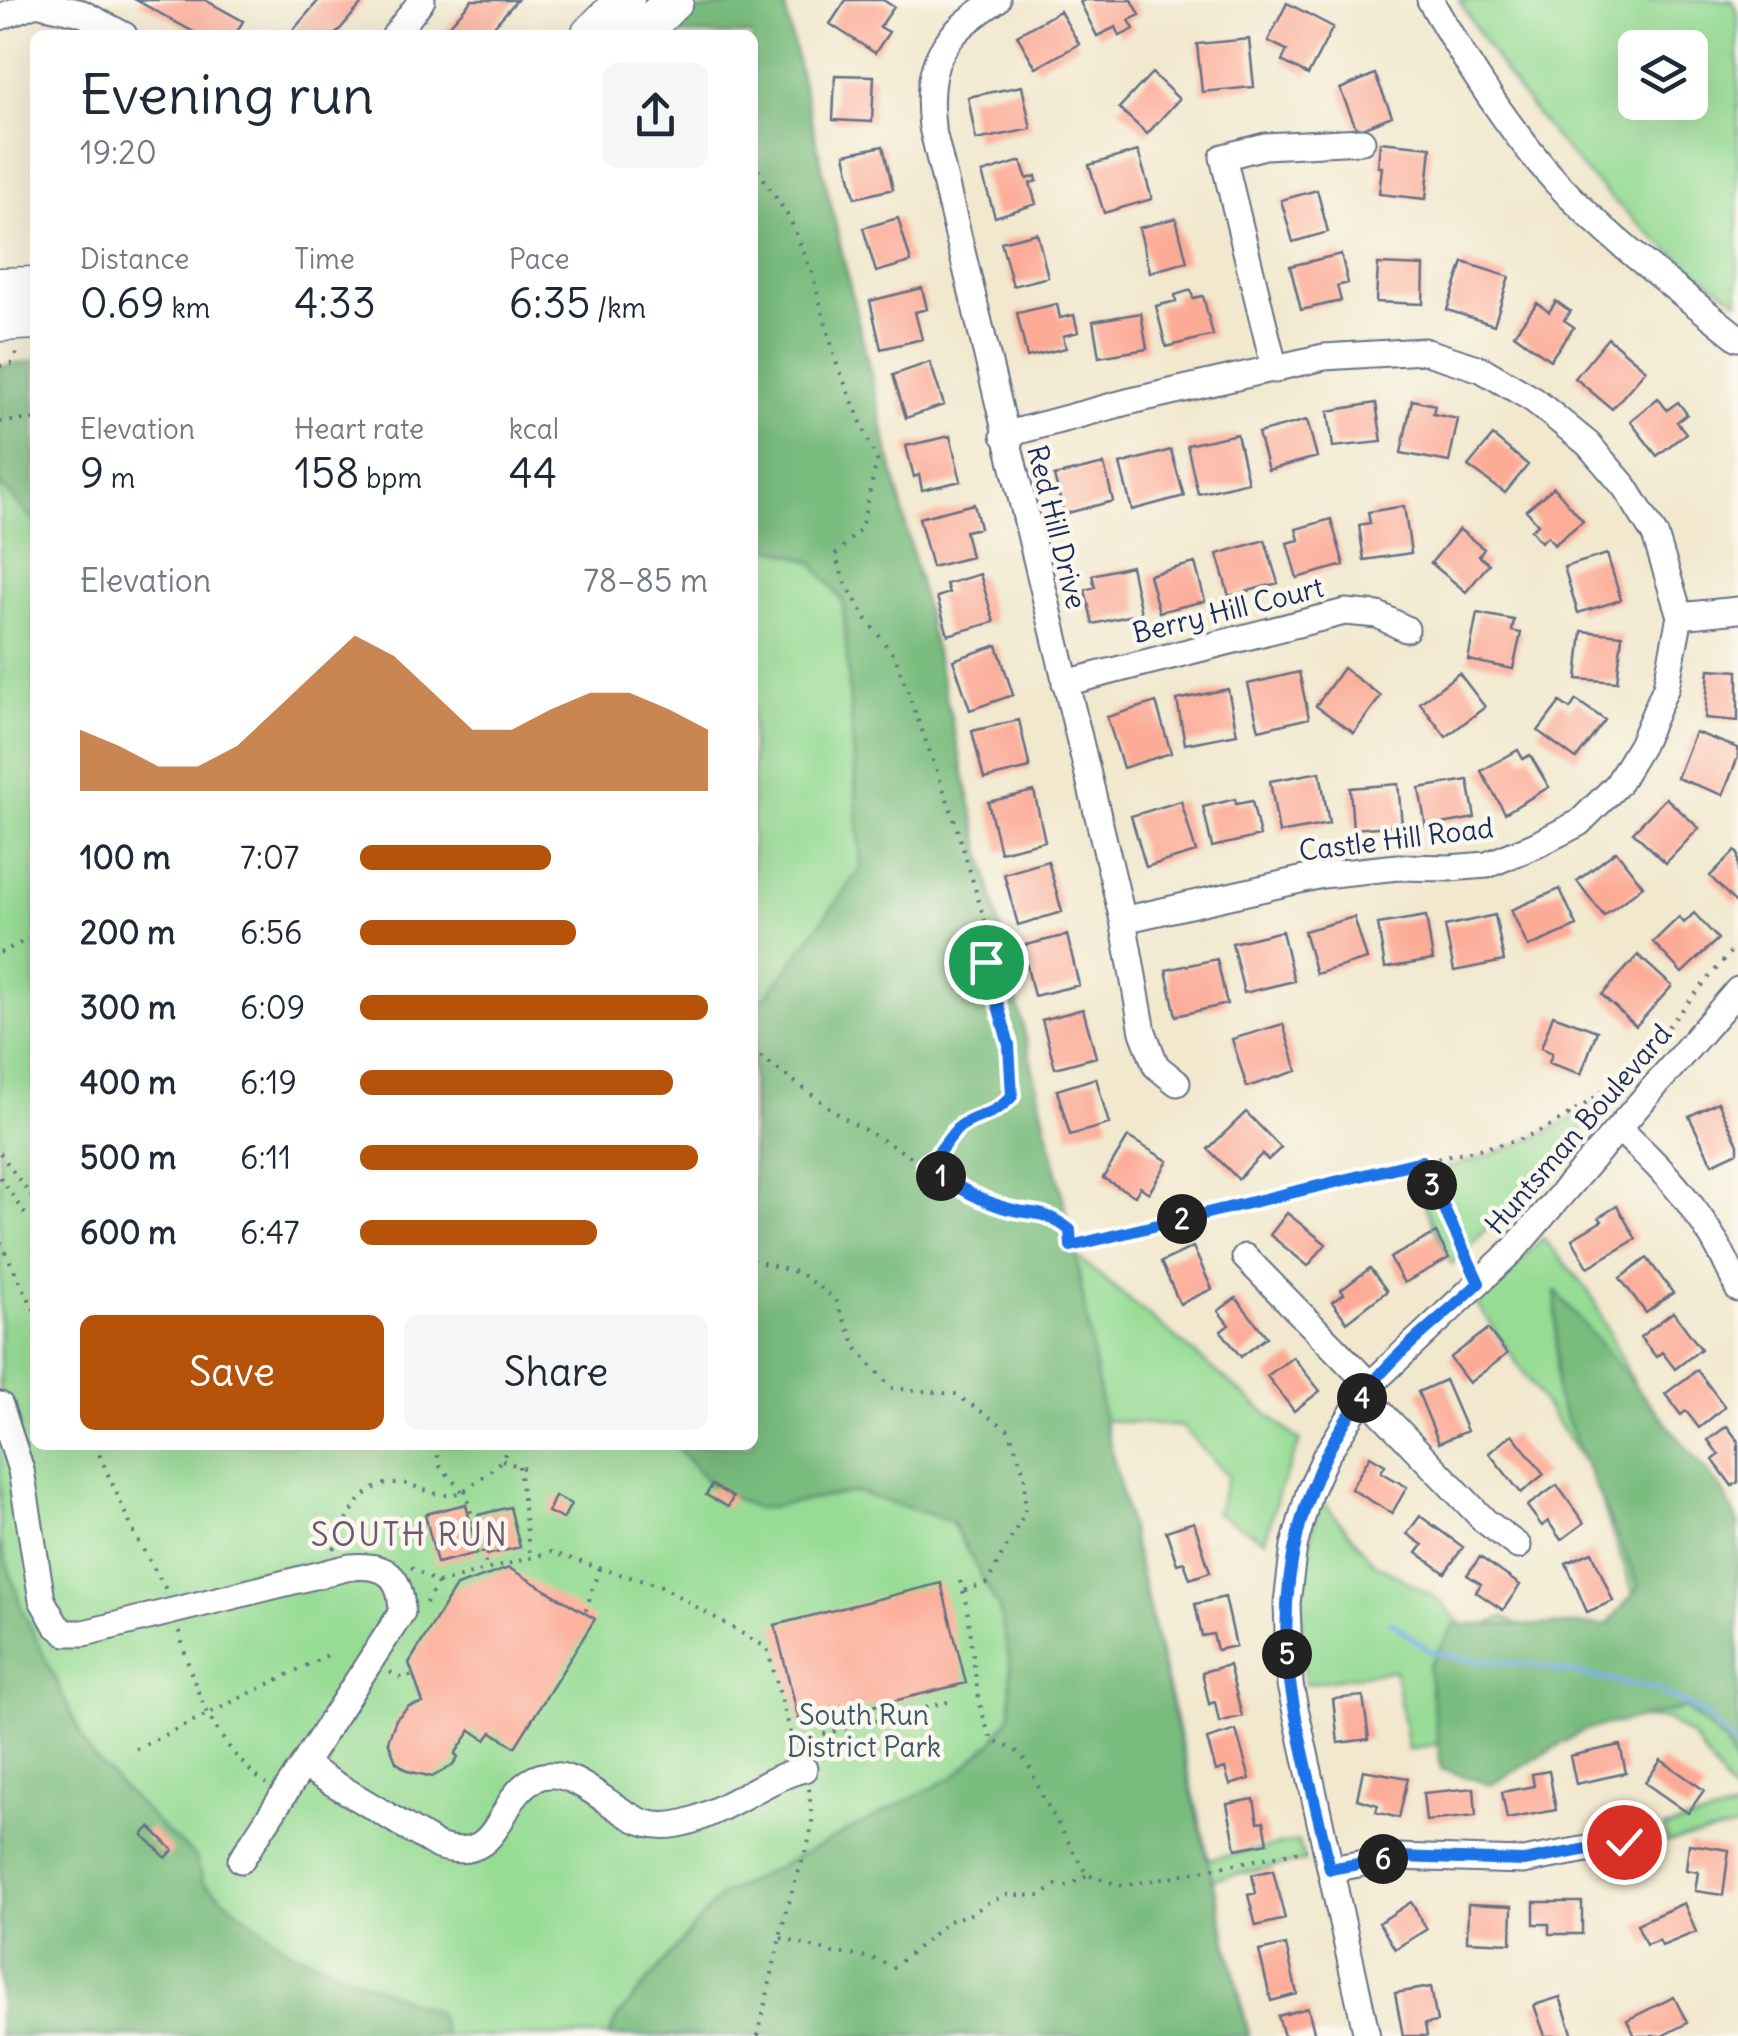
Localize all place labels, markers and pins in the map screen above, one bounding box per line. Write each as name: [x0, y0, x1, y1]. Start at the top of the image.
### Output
pin: [944, 920, 1029, 1005]
pin: 1: [916, 1151, 966, 1201]
pin: 3: [1407, 1160, 1457, 1210]
pin: 2: [1157, 1194, 1207, 1244]
pin: 4: [1337, 1373, 1387, 1423]
pin: 5: [1262, 1629, 1312, 1679]
pin: [1582, 1800, 1667, 1885]
pin: 6: [1358, 1834, 1408, 1884]

